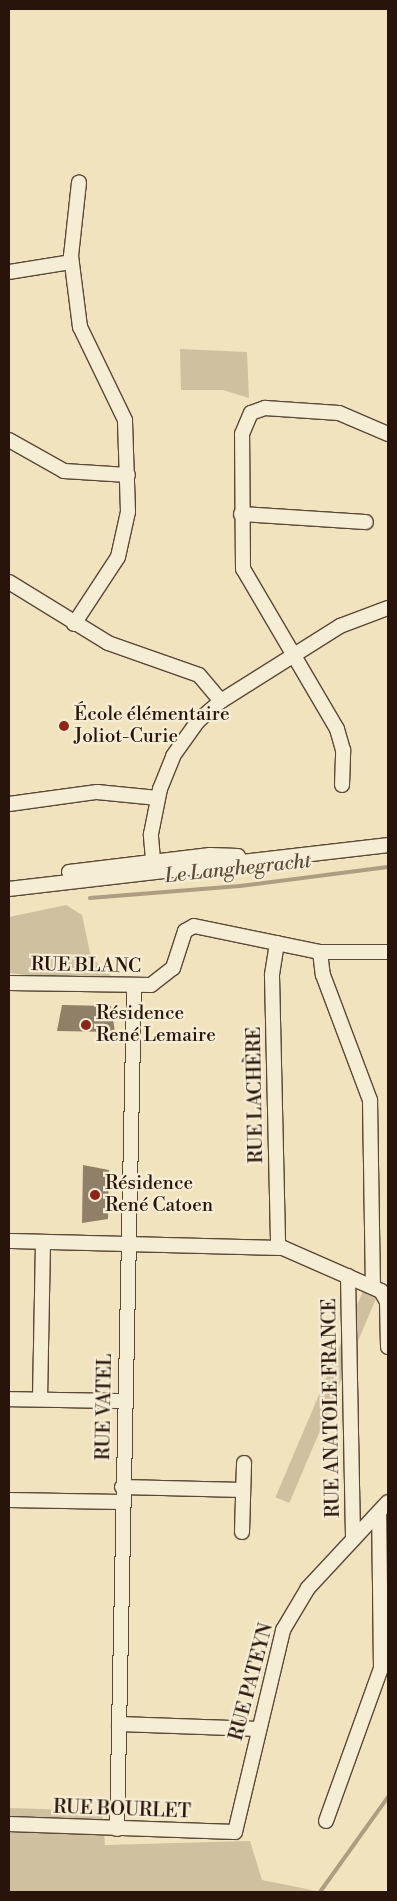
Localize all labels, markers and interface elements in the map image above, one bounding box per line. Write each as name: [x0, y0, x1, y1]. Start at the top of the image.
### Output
place label: École élémentaire Joliot-Curie: [74, 704, 229, 748]
marker: École élémentaire Joliot-Curie: [58, 720, 70, 732]
water label: Le Langhegracht: [164, 849, 312, 889]
street label: RUE BLANC: [31, 954, 141, 978]
place label: Résidence René Lemaire: [96, 1003, 216, 1047]
marker: Résidence René Lemaire: [80, 1019, 92, 1031]
street label: RUE LACHÈRE: [243, 1026, 269, 1164]
place label: Résidence René Catoen: [105, 1173, 213, 1217]
marker: Résidence René Catoen: [89, 1189, 101, 1201]
street label: RUE ANATOLE FRANCE: [319, 1298, 345, 1518]
street label: RUE VATEL: [93, 1353, 117, 1461]
street label: RUE PATEYN: [225, 1621, 279, 1743]
street label: RUE BOURLET: [53, 1796, 191, 1824]

